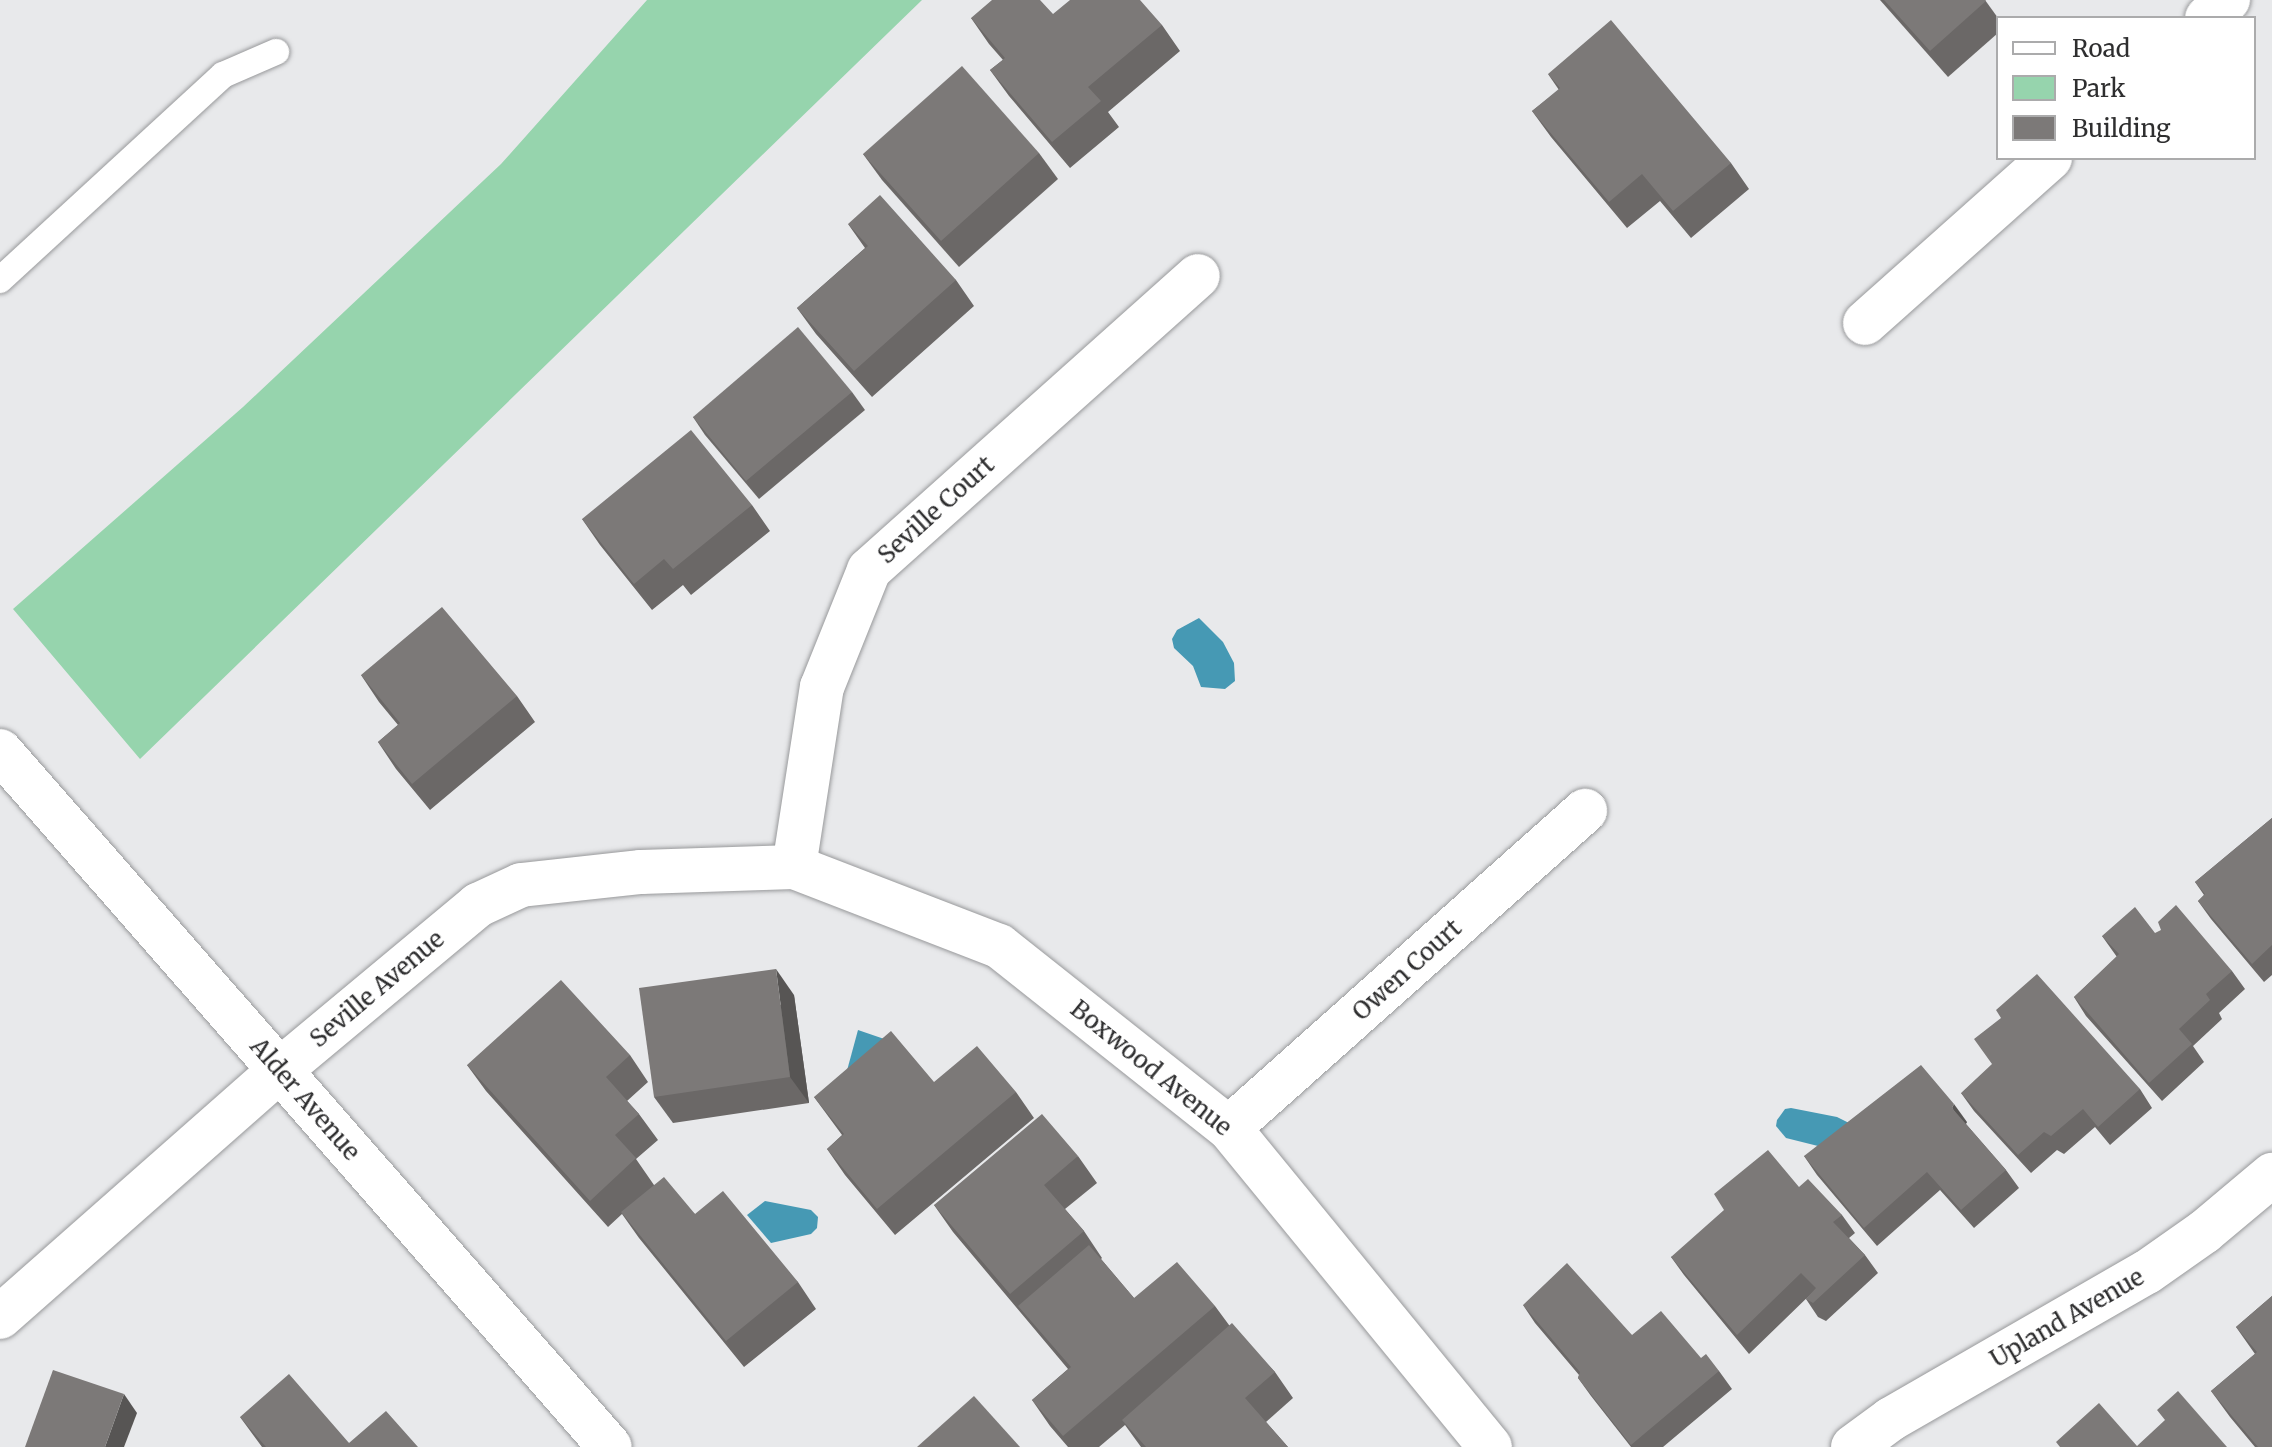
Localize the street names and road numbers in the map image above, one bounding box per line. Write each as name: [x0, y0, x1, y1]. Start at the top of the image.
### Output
street label: Seville Court: [872, 450, 1000, 570]
street label: Owen Court: [1347, 914, 1467, 1026]
street label: Seville Avenue: [304, 925, 450, 1053]
street label: Boxwood Avenue: [1065, 994, 1237, 1142]
street label: Alder Avenue: [244, 1032, 366, 1166]
street label: Upland Avenue: [1985, 1262, 2149, 1374]

